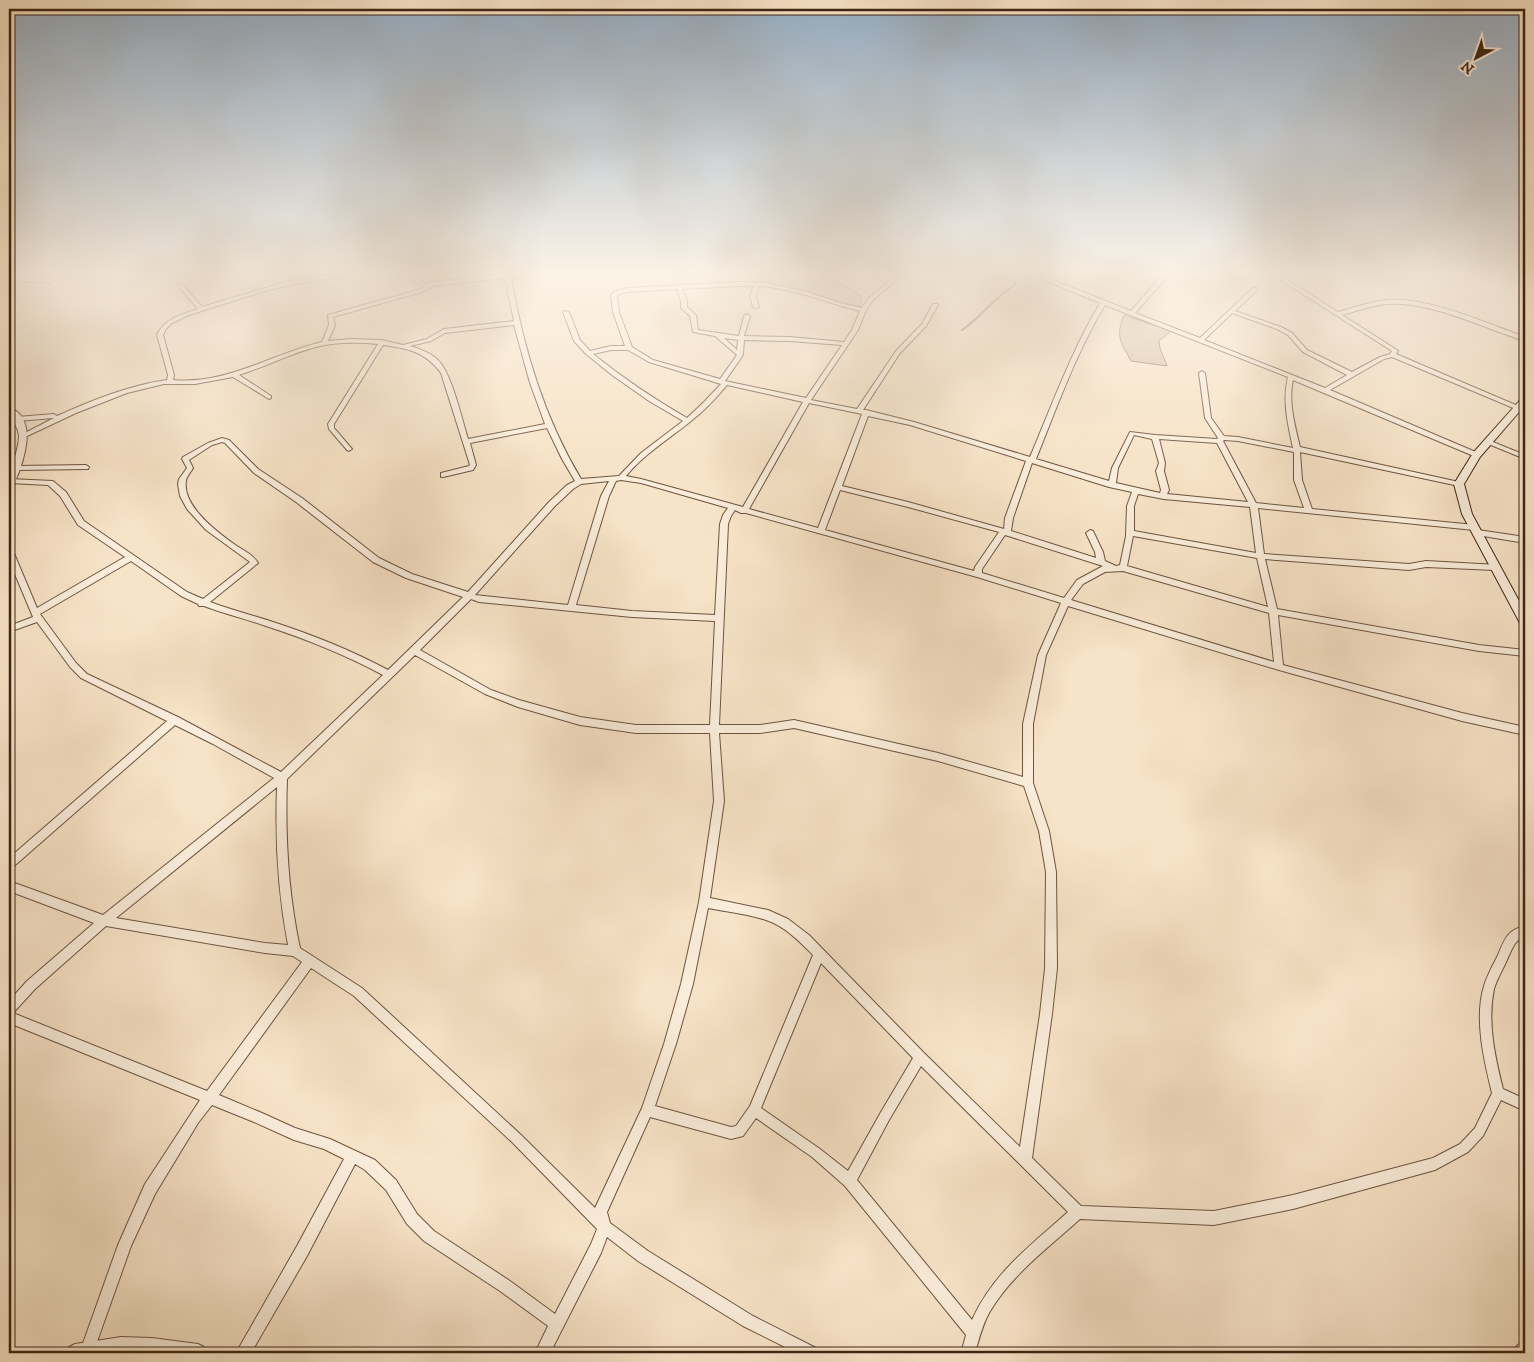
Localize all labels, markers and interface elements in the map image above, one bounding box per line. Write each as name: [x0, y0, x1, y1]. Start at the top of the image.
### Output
north arrow: [1452, 32, 1502, 82]
text: N: [1458, 56, 1478, 78]

